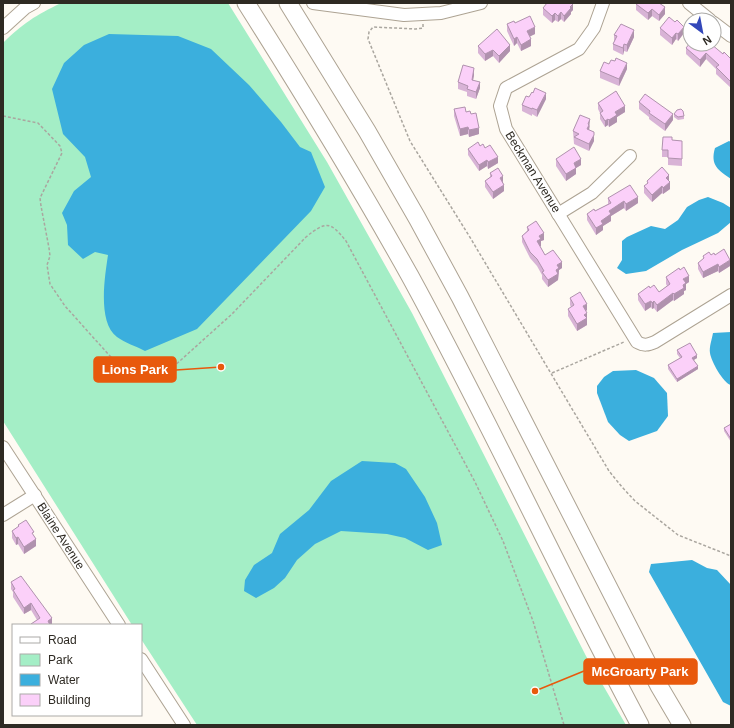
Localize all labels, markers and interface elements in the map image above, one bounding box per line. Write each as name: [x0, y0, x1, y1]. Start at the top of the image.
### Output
north arrow: [682, 12, 722, 52]
text: N: [701, 33, 714, 48]
street label: Beckman Avenue: [502, 129, 564, 215]
callout: Lions Park: [94, 357, 176, 382]
text: Lions Park: [102, 362, 169, 377]
street label: Blaine Avenue: [34, 500, 88, 572]
legend: [12, 624, 142, 716]
text: Road: [48, 633, 77, 647]
text: Park: [48, 653, 74, 667]
callout: McGroarty Park: [584, 659, 697, 684]
text: McGroarty Park: [592, 664, 689, 679]
text: Water: [48, 673, 80, 687]
text: Building: [48, 693, 91, 707]

